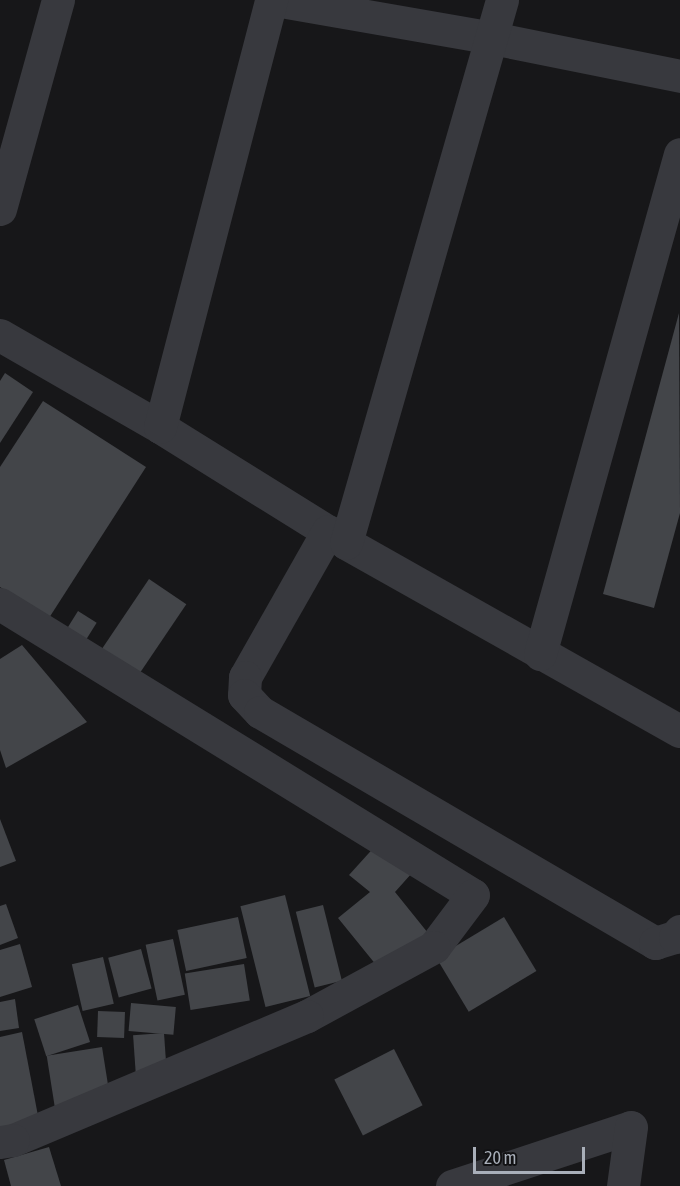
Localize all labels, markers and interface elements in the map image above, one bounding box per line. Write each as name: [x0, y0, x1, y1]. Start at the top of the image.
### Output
scale bar: [476, 1135, 588, 1173]
text: 20 m: [484, 1147, 516, 1168]

